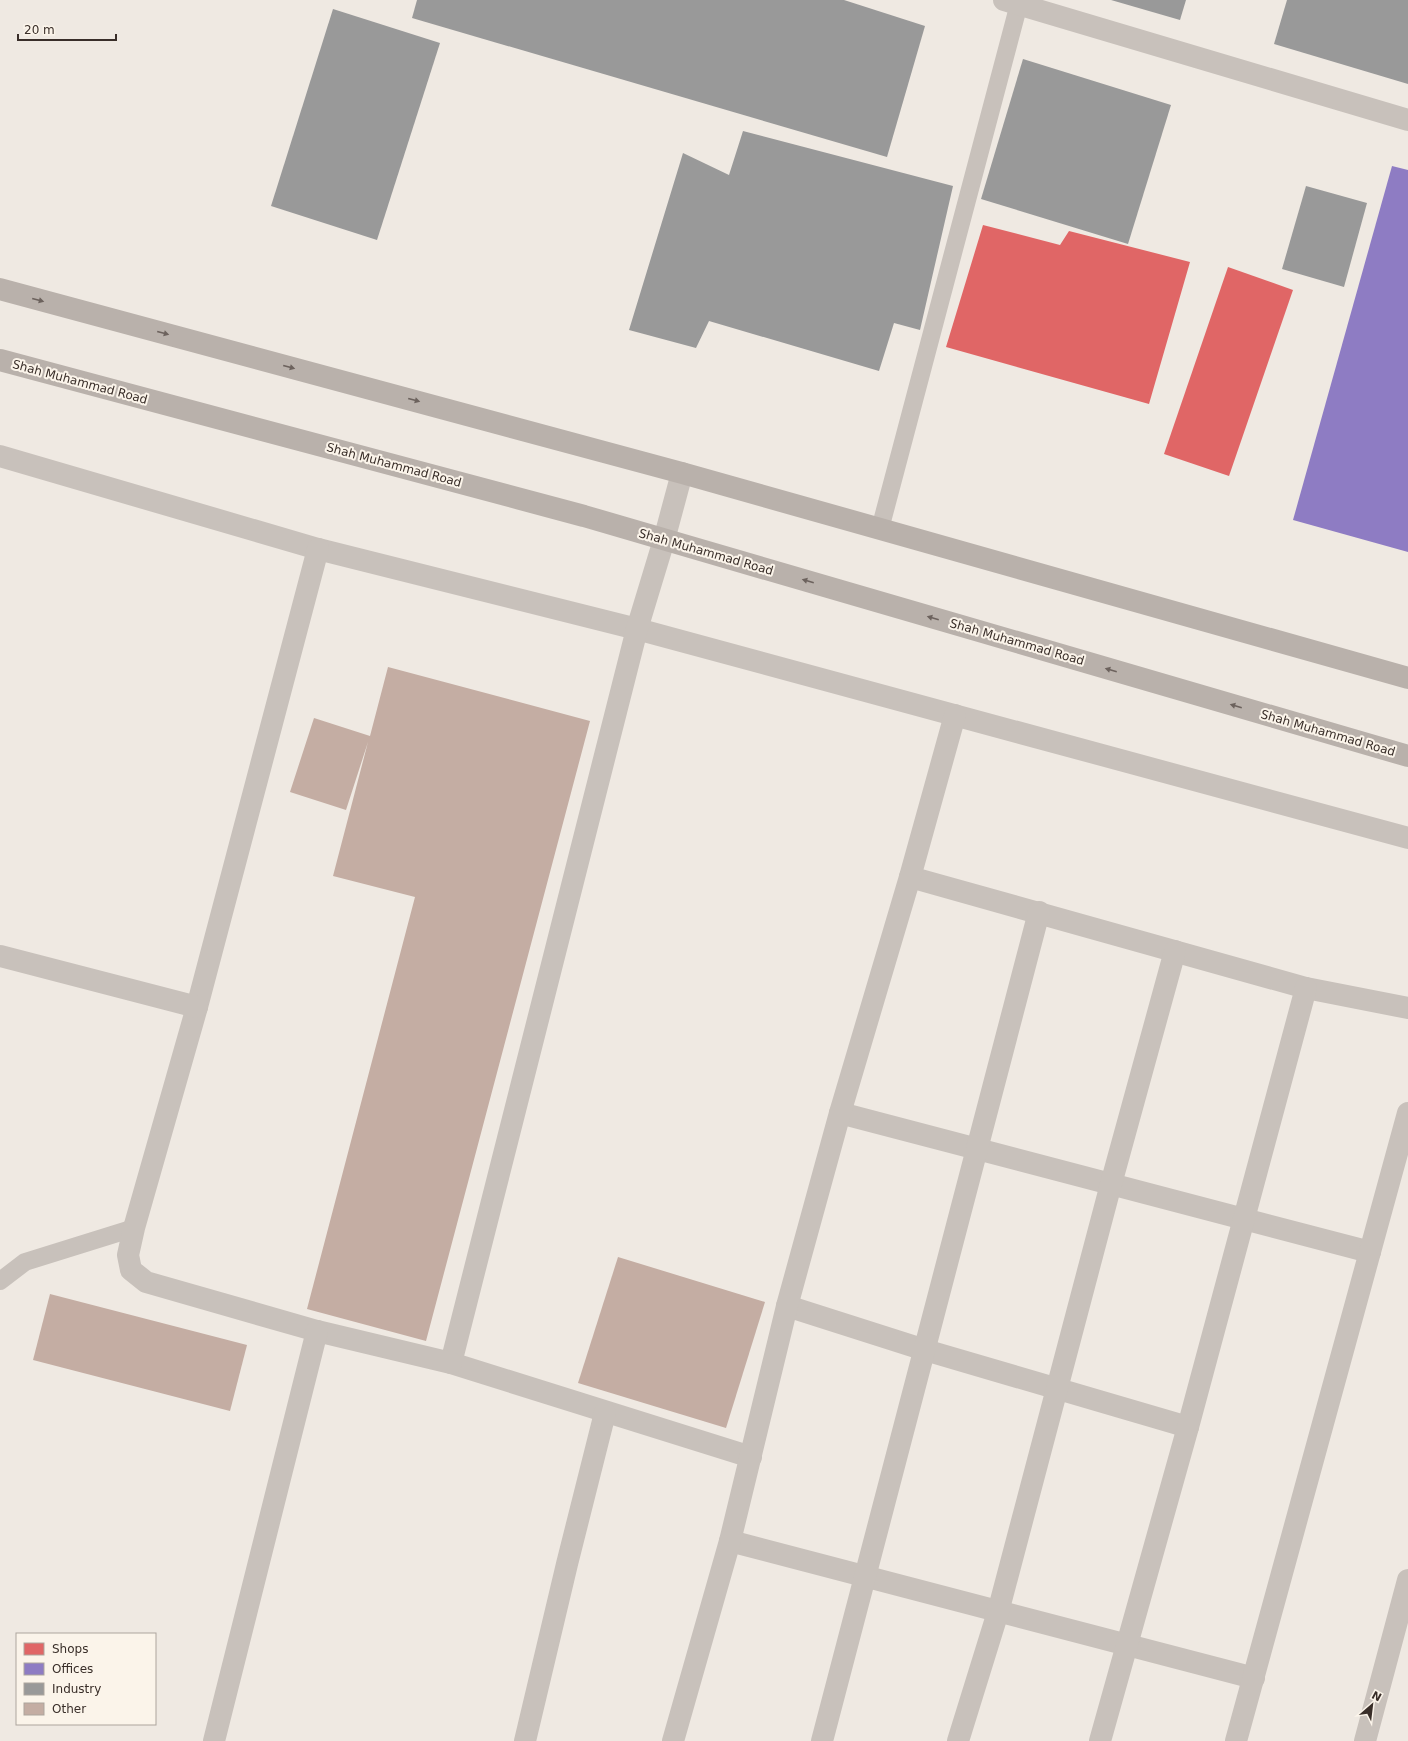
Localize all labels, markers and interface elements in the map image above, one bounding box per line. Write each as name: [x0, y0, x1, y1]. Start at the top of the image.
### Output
scale bar: [18, 16, 116, 42]
text: 20 m: [24, 23, 55, 37]
one-way arrow: [31, 297, 44, 303]
one-way arrow: [157, 330, 169, 336]
street label: Shah Muhammad Road: [11, 357, 149, 407]
one-way arrow: [283, 364, 295, 370]
one-way arrow: [408, 398, 421, 404]
street label: Shah Muhammad Road: [325, 440, 463, 490]
street label: Shah Muhammad Road: [637, 526, 775, 578]
one-way arrow: [802, 578, 814, 584]
one-way arrow: [926, 615, 938, 621]
street label: Shah Muhammad Road: [948, 616, 1086, 668]
one-way arrow: [1105, 667, 1117, 673]
one-way arrow: [1230, 703, 1242, 709]
street label: Shah Muhammad Road: [1259, 707, 1397, 759]
legend: [16, 1633, 156, 1725]
text: Shops: [52, 1642, 88, 1656]
text: Offices: [52, 1662, 93, 1676]
text: Industry: [52, 1682, 101, 1696]
north arrow: [1352, 1685, 1392, 1725]
text: N: [1369, 1689, 1384, 1705]
text: Other: [52, 1702, 86, 1716]

